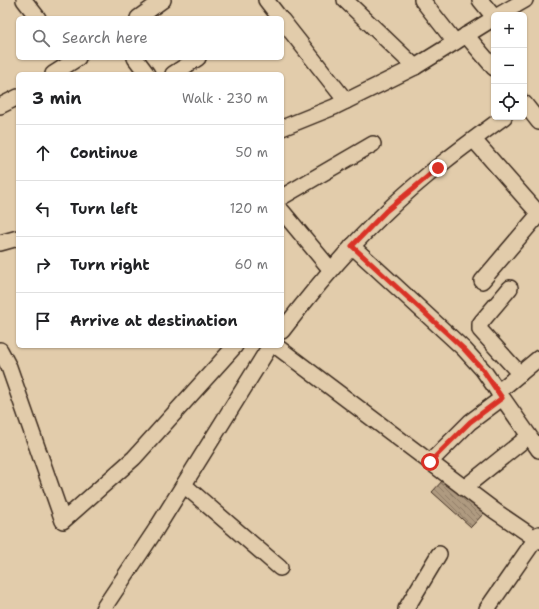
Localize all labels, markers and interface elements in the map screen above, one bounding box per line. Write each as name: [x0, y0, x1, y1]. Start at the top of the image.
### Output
map controls: [491, 12, 527, 120]
button: +: [491, 12, 527, 48]
search box: [16, 16, 284, 60]
icon: search: [30, 27, 52, 49]
text: Search here: [62, 28, 148, 48]
button: −: [491, 48, 527, 84]
button: locate: [491, 84, 527, 120]
text: 3 min: [32, 87, 82, 109]
text: Walk · 230 m: [182, 90, 268, 107]
icon: ahead: [32, 142, 54, 164]
text: Continue: [70, 143, 138, 163]
text: 50 m: [235, 144, 268, 161]
route end: [429, 159, 447, 177]
icon: left: [32, 198, 54, 220]
text: Turn left: [70, 199, 138, 219]
text: 120 m: [230, 200, 268, 217]
icon: right: [32, 254, 54, 276]
text: Turn right: [70, 255, 150, 275]
text: 60 m: [235, 256, 268, 273]
icon: arrive: [32, 310, 54, 332]
text: Arrive at destination: [70, 311, 238, 331]
route start: [421, 453, 439, 471]

